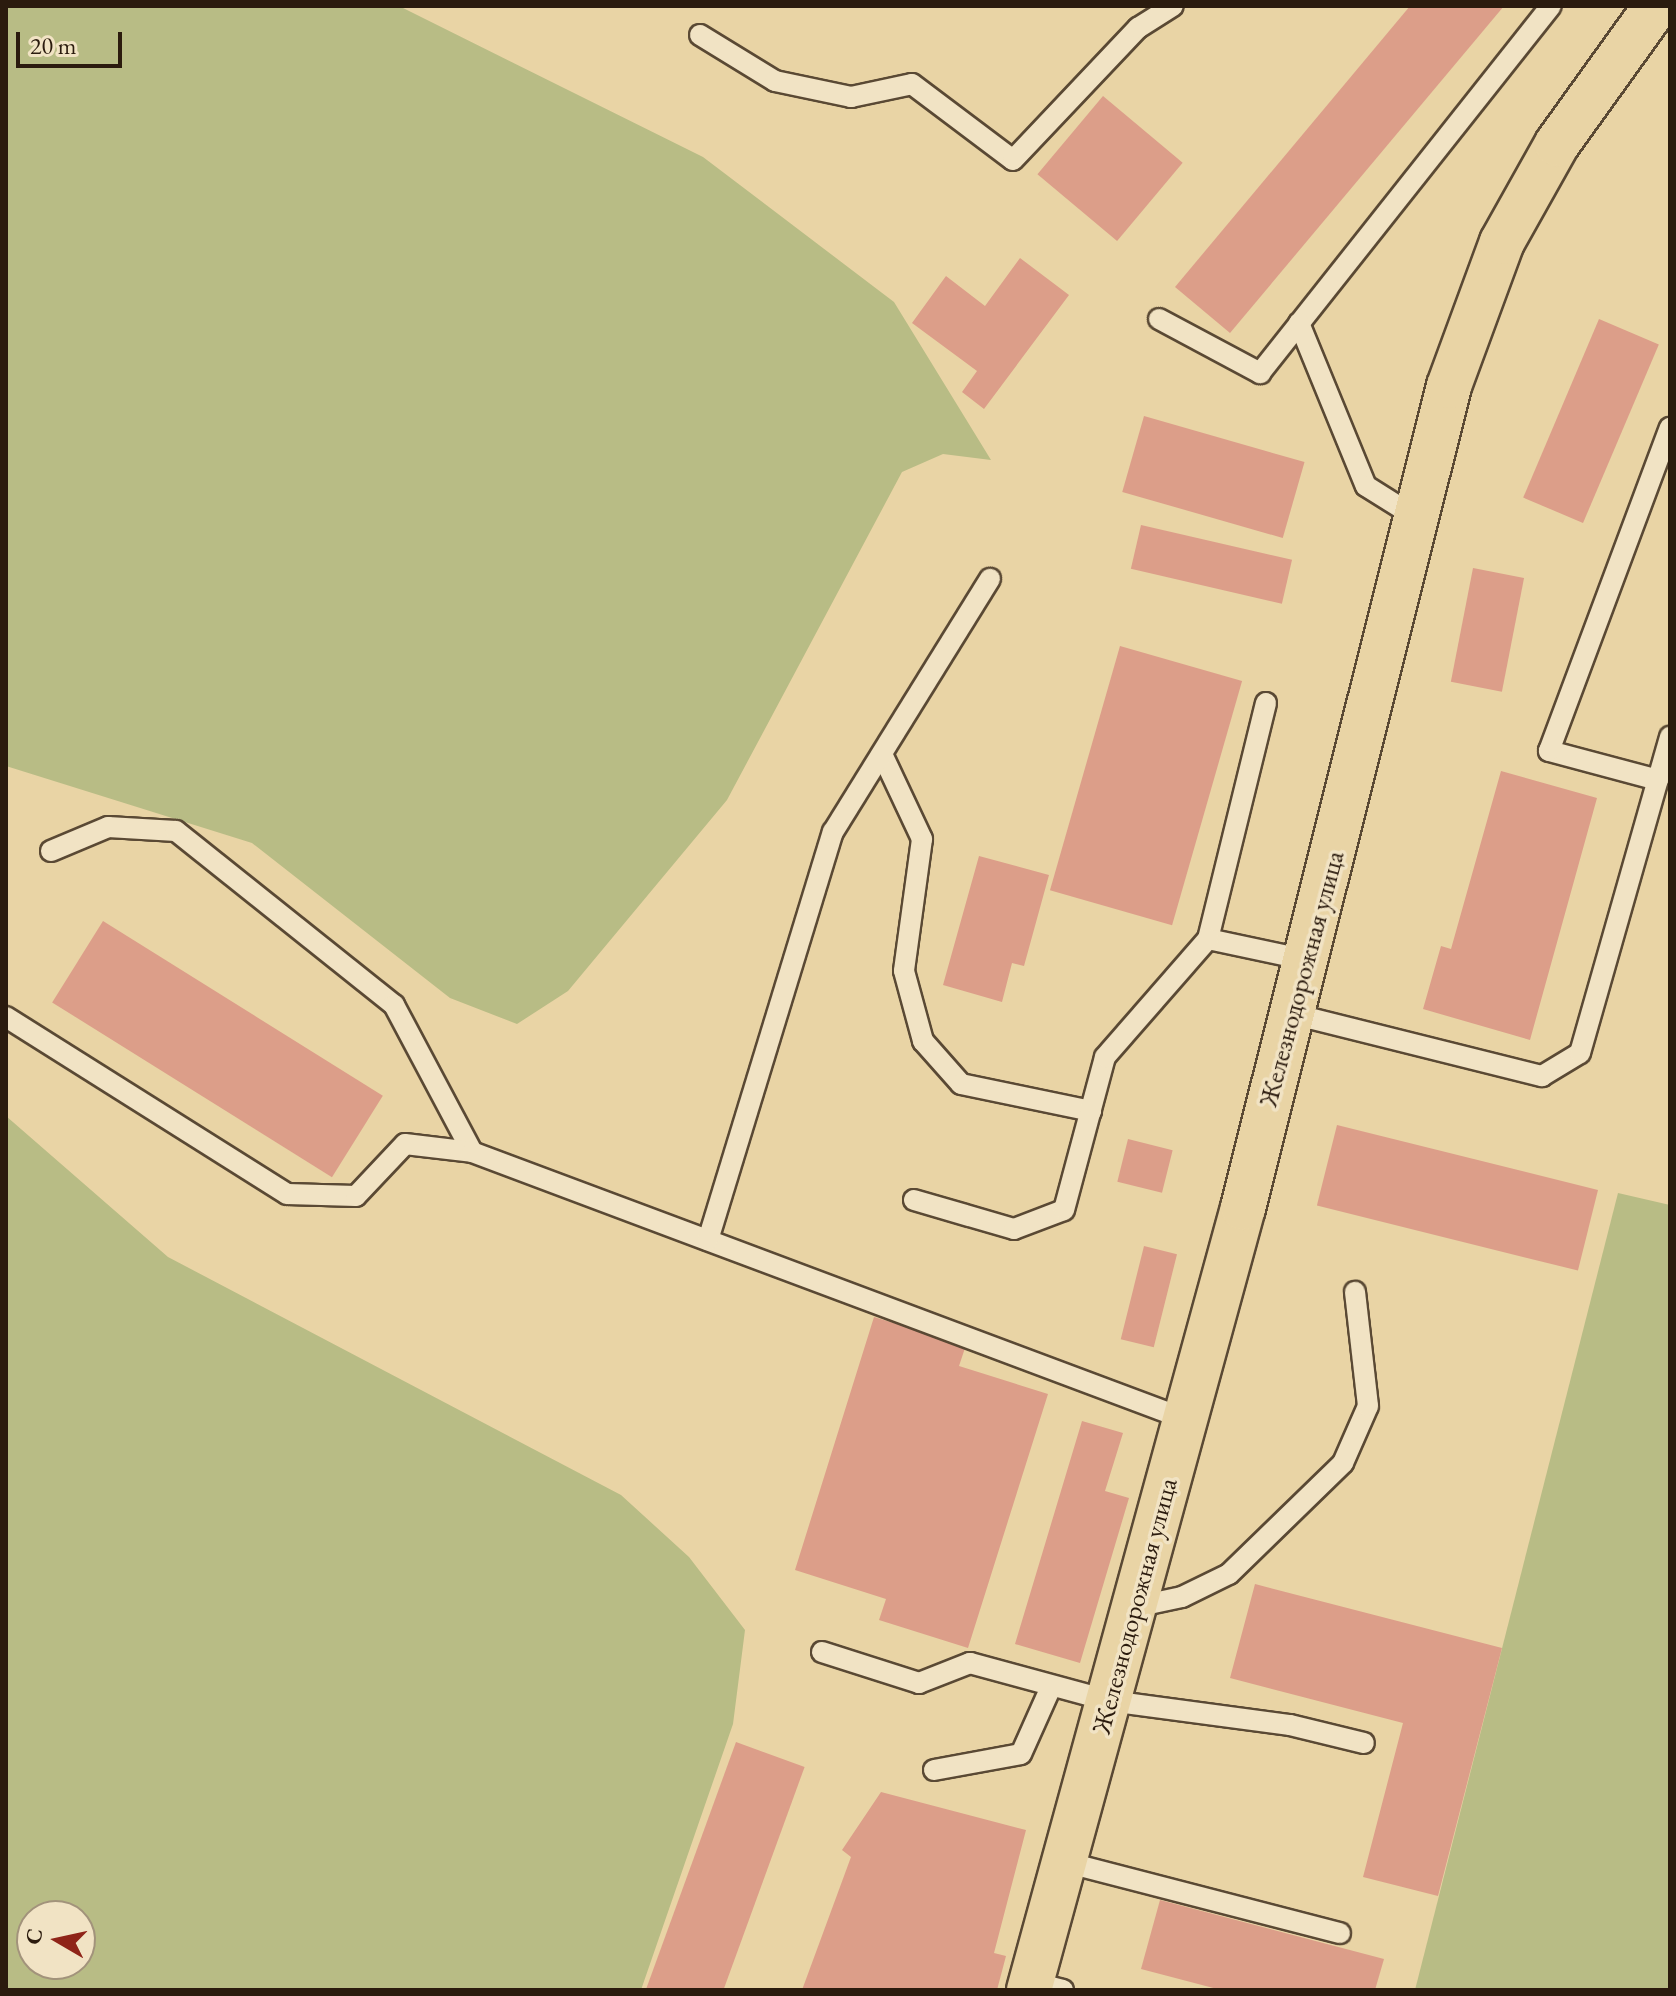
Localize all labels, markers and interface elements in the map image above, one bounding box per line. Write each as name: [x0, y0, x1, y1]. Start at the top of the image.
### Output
scale bar: [20, 16, 126, 66]
text: 20 m: [30, 30, 77, 61]
street label: Железнодорожная улица: [1253, 848, 1351, 1110]
street label: Железнодорожная улица: [1086, 1475, 1184, 1737]
north arrow: [16, 1900, 96, 1980]
text: С: [18, 1927, 49, 1946]

